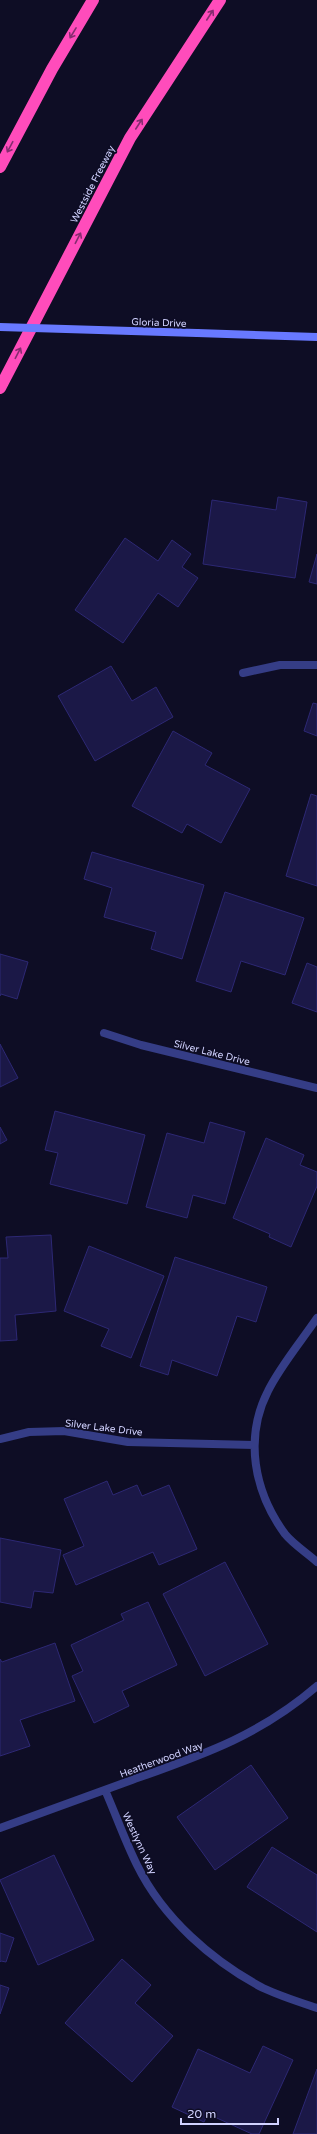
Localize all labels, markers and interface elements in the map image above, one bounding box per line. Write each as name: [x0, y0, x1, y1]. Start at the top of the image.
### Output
one-way arrow: [206, 9, 215, 20]
one-way arrow: [69, 27, 77, 38]
one-way arrow: [135, 118, 144, 129]
one-way arrow: [6, 141, 14, 153]
street label: Westside Freeway: [68, 143, 118, 225]
one-way arrow: [75, 232, 82, 244]
street label: Gloria Drive: [131, 316, 187, 330]
one-way arrow: [15, 348, 22, 360]
street label: Silver Lake Drive: [172, 1038, 251, 1068]
street label: Silver Lake Drive: [64, 1417, 144, 1439]
street label: Heatherwood Way: [118, 1739, 205, 1781]
street label: Westlynn Way: [119, 1810, 159, 1877]
scale bar: [181, 2100, 278, 2126]
text: 20 m: [187, 2107, 216, 2121]

